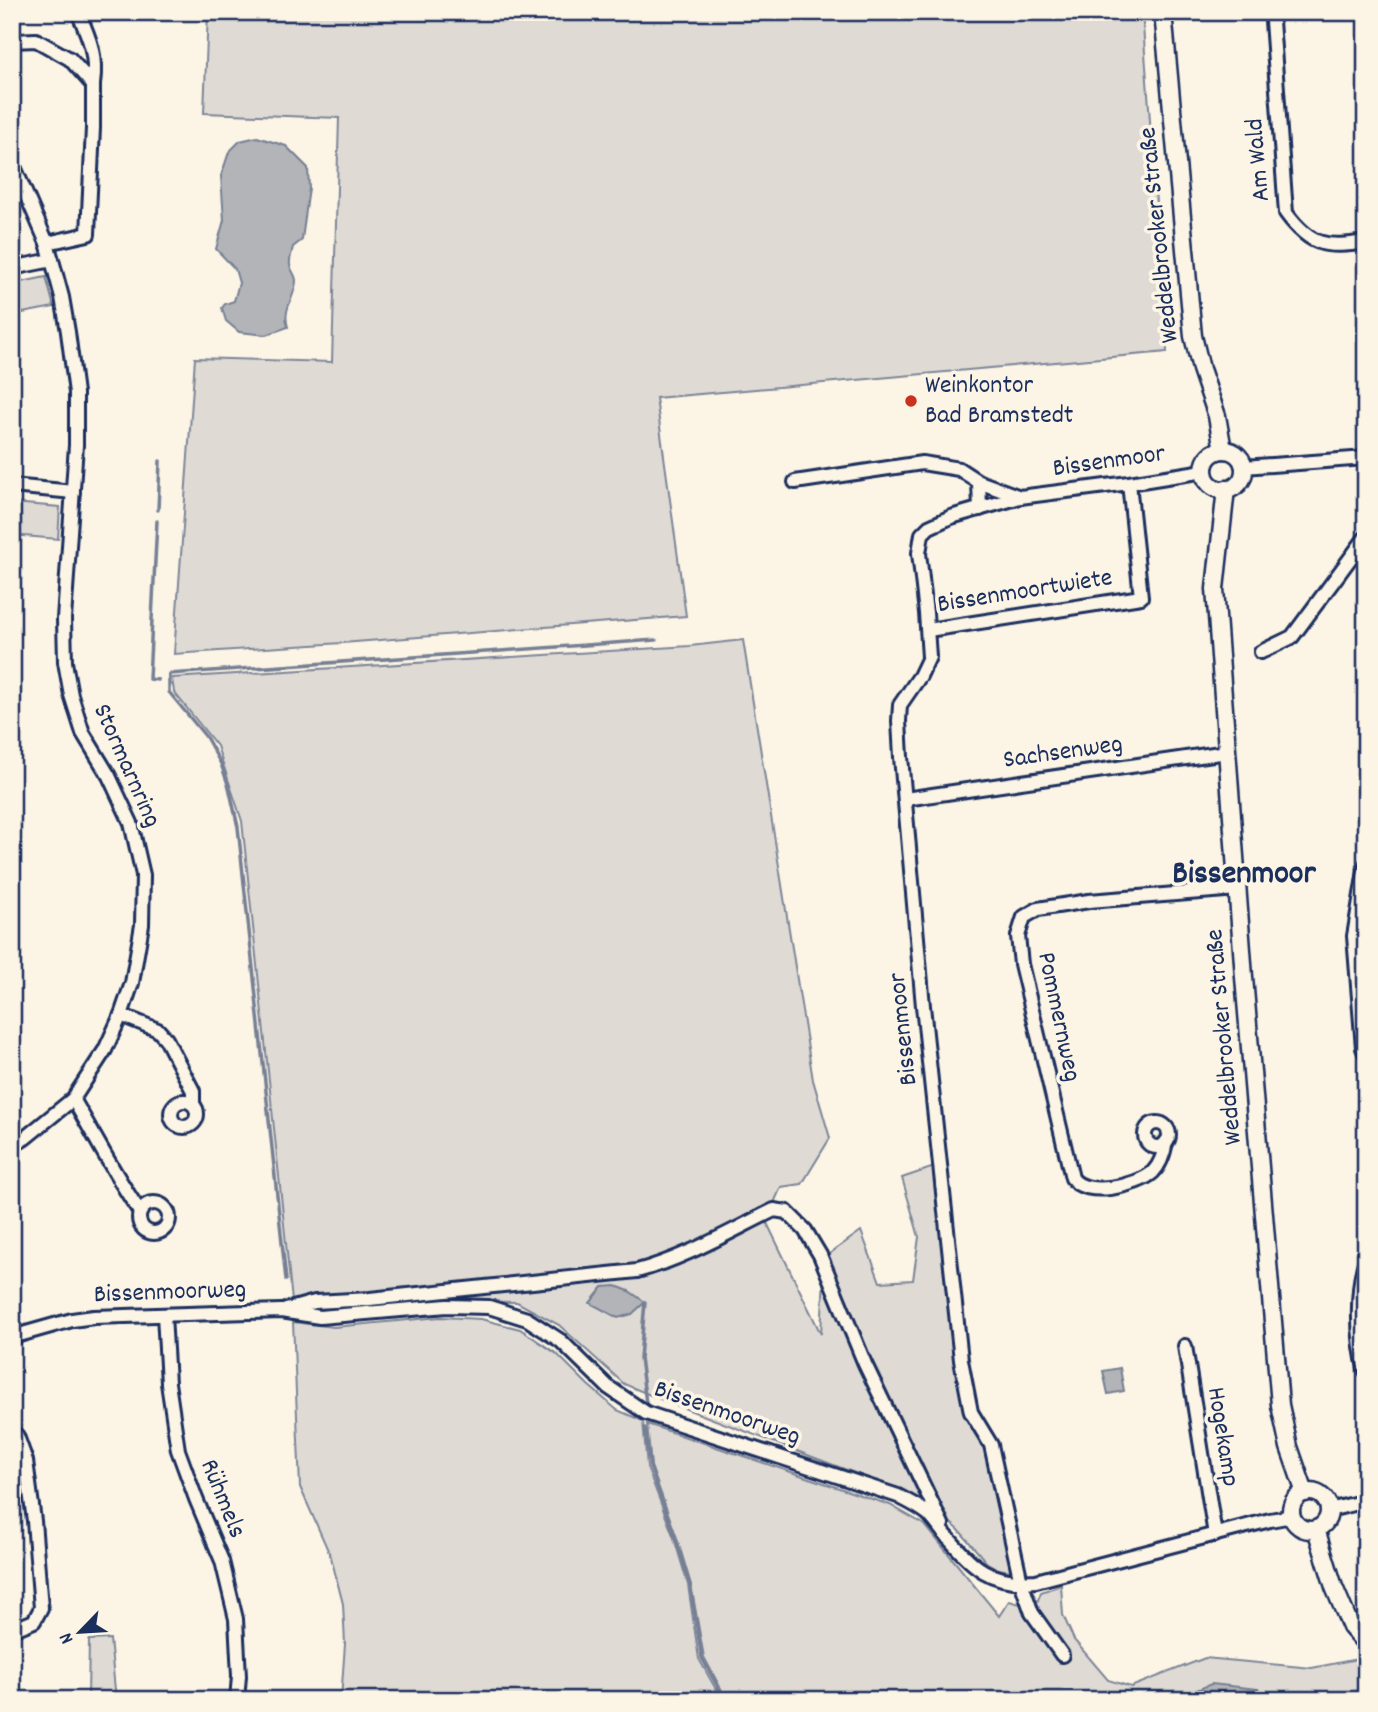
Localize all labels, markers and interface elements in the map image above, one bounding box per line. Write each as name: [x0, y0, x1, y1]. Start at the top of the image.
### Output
street label: Am Wald: [1237, 117, 1281, 203]
street label: Weddelbrooker Straße: [1130, 125, 1190, 345]
place label: Weinkontor Bad Bramstedt: [925, 368, 1074, 435]
marker: Weinkontor Bad Bramstedt: [903, 393, 919, 409]
street label: Bissenmoor: [1050, 436, 1168, 488]
street label: Bissenmoortwiete: [935, 560, 1115, 624]
street label: Stormarnring: [82, 698, 170, 834]
street label: Sachsenweg: [1001, 726, 1125, 780]
district label: Bissenmoor: [1172, 852, 1317, 899]
street label: Weddelbrooker Straße: [1197, 927, 1253, 1147]
street label: Pommernweg: [1026, 949, 1090, 1085]
street label: Bissenmoor: [880, 970, 928, 1087]
street label: Bissenmoorweg: [93, 1272, 247, 1314]
street label: Bissenmoorweg: [649, 1372, 805, 1456]
street label: Hogekamp: [1196, 1385, 1248, 1489]
street label: Rühmels: [189, 1454, 255, 1544]
north arrow: [46, 1596, 116, 1666]
text: N: [54, 1628, 82, 1648]

